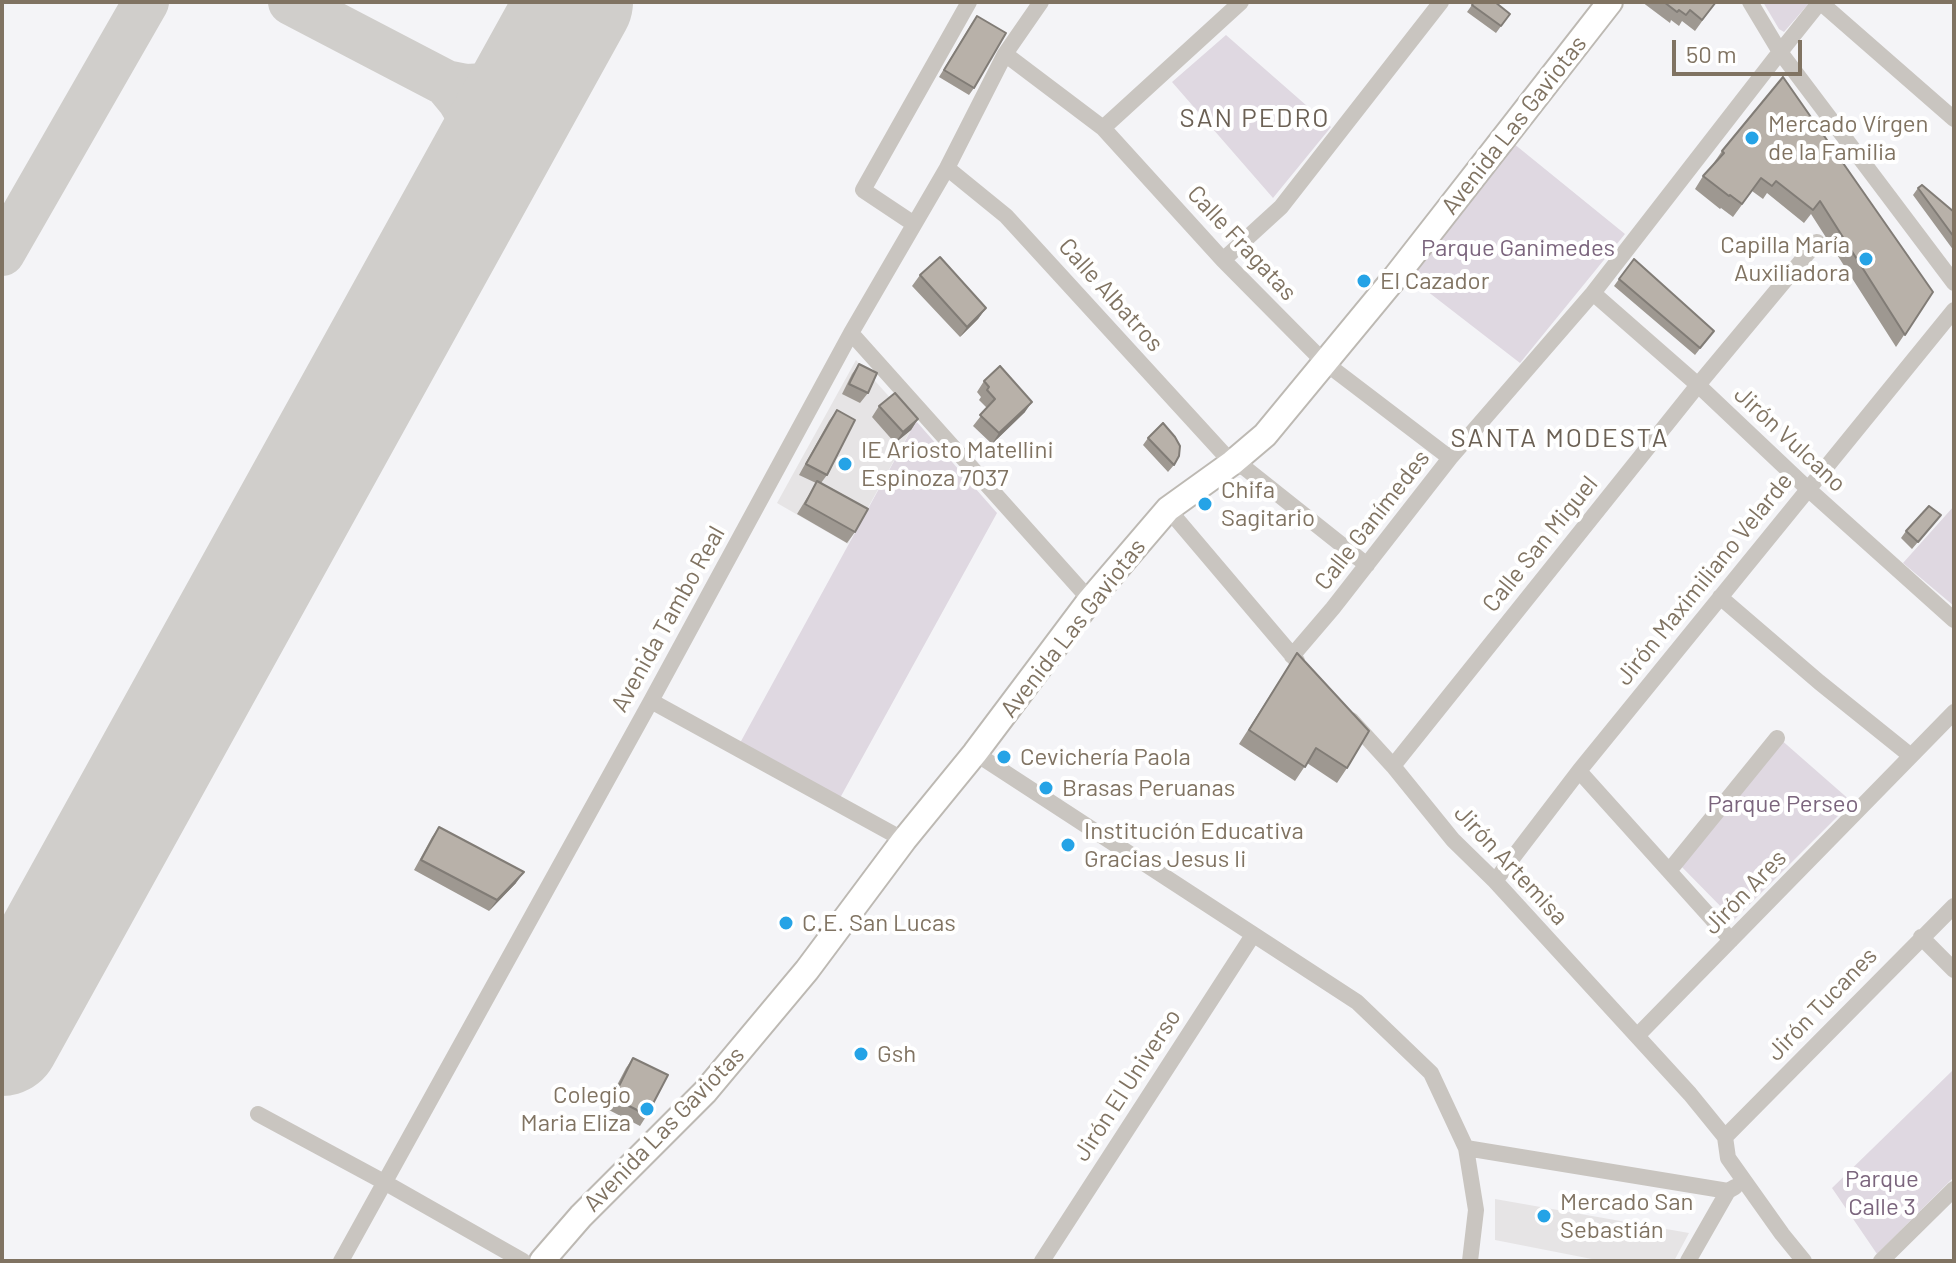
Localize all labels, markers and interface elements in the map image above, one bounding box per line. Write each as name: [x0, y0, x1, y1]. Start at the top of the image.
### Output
scale bar: [1676, 24, 1806, 74]
street label: Avenida Las Gaviotas: [1435, 30, 1593, 220]
text: 50 m: [1686, 39, 1737, 68]
district label: SAN PEDRO: [1179, 102, 1331, 134]
place label: Mercado Vírgen de la Familia: [1768, 110, 1929, 166]
marker: Mercado Vírgen de la Familia: [1743, 129, 1761, 147]
street label: Calle Fragatas: [1181, 179, 1303, 307]
place label: Capilla María Auxiliadora: [1720, 231, 1850, 287]
street label: Calle Albatros: [1053, 232, 1169, 358]
park label: Parque Ganimedes: [1421, 234, 1615, 262]
marker: Capilla María Auxiliadora: [1857, 250, 1875, 268]
place label: El Cazador: [1380, 267, 1489, 295]
marker: El Cazador: [1355, 272, 1373, 290]
street label: Jirón Vulcano: [1728, 380, 1852, 498]
district label: SANTA MODESTA: [1450, 422, 1670, 454]
place label: IE Ariosto Matellini Espinoza 7037: [861, 436, 1054, 492]
street label: Calle Ganímedes: [1308, 444, 1436, 596]
marker: IE Ariosto Matellini Espinoza 7037: [836, 455, 854, 473]
street label: Jirón Maximiliano Velarde: [1610, 467, 1798, 691]
street label: Calle San Miguel: [1476, 470, 1604, 618]
place label: Chifa Sagitario: [1221, 476, 1315, 532]
marker: Chifa Sagitario: [1196, 495, 1214, 513]
street label: Avenida Tambo Real: [605, 521, 731, 717]
street label: Avenida Las Gaviotas: [994, 533, 1152, 723]
place label: Cevichería Paola: [1020, 743, 1191, 771]
marker: Cevichería Paola: [995, 748, 1013, 766]
place label: Brasas Peruanas: [1062, 774, 1235, 802]
marker: Brasas Peruanas: [1037, 779, 1055, 797]
park label: Parque Perseo: [1707, 790, 1859, 818]
street label: Jirón Artemisa: [1448, 799, 1574, 931]
place label: Institución Educativa Gracias Jesus Ii: [1084, 817, 1304, 873]
marker: Institución Educativa Gracias Jesus Ii: [1059, 836, 1077, 854]
street label: Jirón Ares: [1698, 844, 1792, 940]
place label: C.E. San Lucas: [802, 909, 956, 937]
marker: C.E. San Lucas: [777, 914, 795, 932]
street label: Jirón Tucanes: [1761, 941, 1883, 1067]
street label: Jirón El Universo: [1067, 1003, 1187, 1167]
street label: Avenida Las Gaviotas: [578, 1040, 750, 1218]
place label: Gsh: [877, 1040, 916, 1068]
marker: Gsh: [852, 1045, 870, 1063]
place label: Colegio Maria Eliza: [521, 1081, 631, 1137]
marker: Colegio Maria Eliza: [638, 1100, 656, 1118]
park label: Parque Calle 3: [1845, 1165, 1919, 1221]
place label: Mercado San Sebastián: [1560, 1188, 1693, 1244]
marker: Mercado San Sebastián: [1535, 1207, 1553, 1225]

